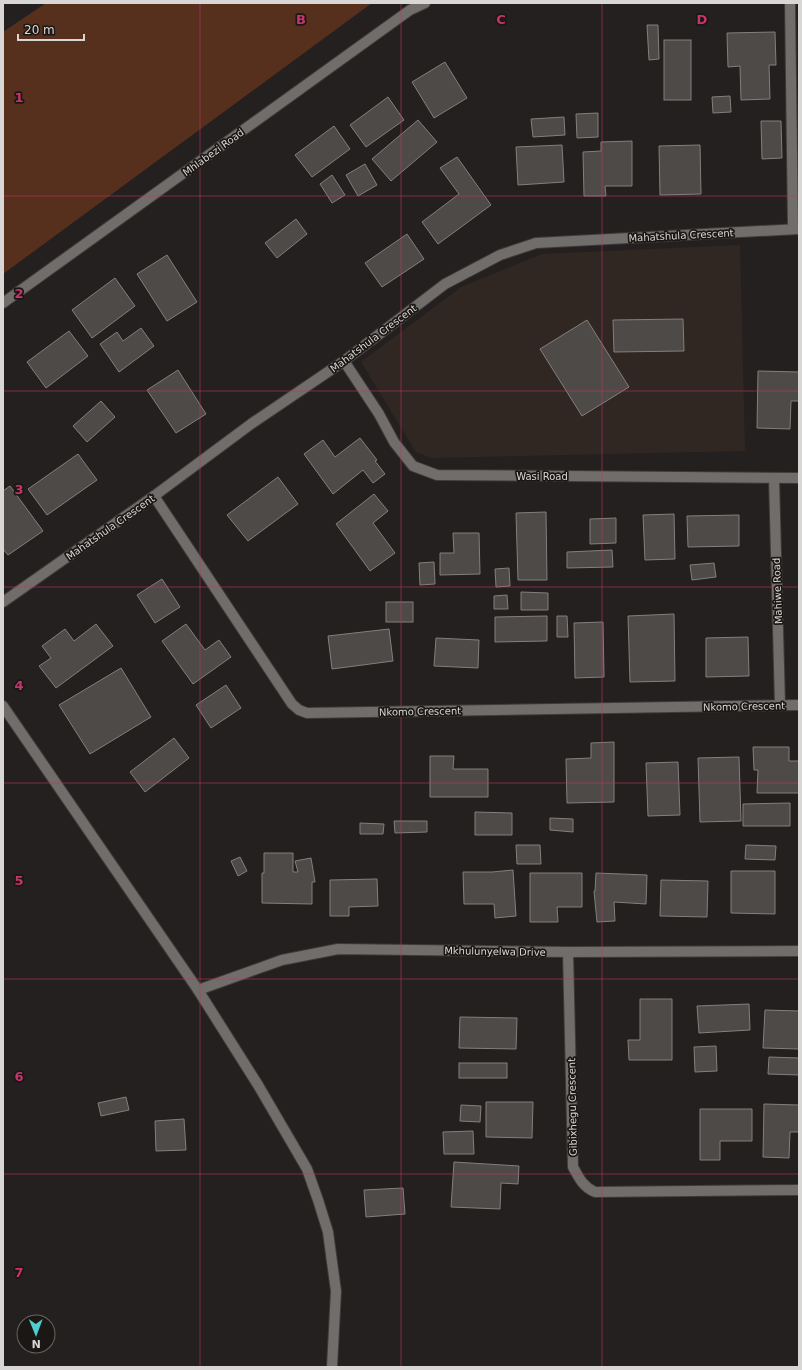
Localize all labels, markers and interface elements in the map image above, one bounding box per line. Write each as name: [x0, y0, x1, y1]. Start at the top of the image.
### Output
text: B: [296, 12, 306, 27]
text: C: [496, 12, 506, 27]
text: D: [697, 12, 708, 27]
scale bar: [18, 16, 84, 42]
text: 20 m: [24, 23, 55, 37]
text: 1: [14, 90, 24, 105]
street label: Mhlabezi Road: [181, 127, 246, 178]
street label: Mahatshula Crescent: [628, 227, 734, 244]
text: 2: [14, 286, 24, 301]
street label: Mahatshula Crescent: [328, 302, 419, 374]
street label: Wasi Road: [516, 471, 568, 482]
text: 3: [14, 482, 24, 497]
street label: Mahatshula Crescent: [64, 493, 157, 562]
street label: Mahiwe Road: [771, 558, 784, 624]
text: 4: [14, 678, 24, 693]
street label: Nkomo Crescent: [703, 700, 785, 713]
street label: Nkomo Crescent: [379, 705, 461, 718]
text: 5: [14, 873, 24, 888]
street label: Mkhulunyelwa Drive: [444, 945, 546, 958]
street label: Gibixhegu Crescent: [566, 1058, 579, 1156]
text: 6: [14, 1069, 24, 1084]
text: 7: [14, 1265, 24, 1280]
north arrow: [16, 1314, 56, 1354]
text: N: [31, 1337, 41, 1350]

